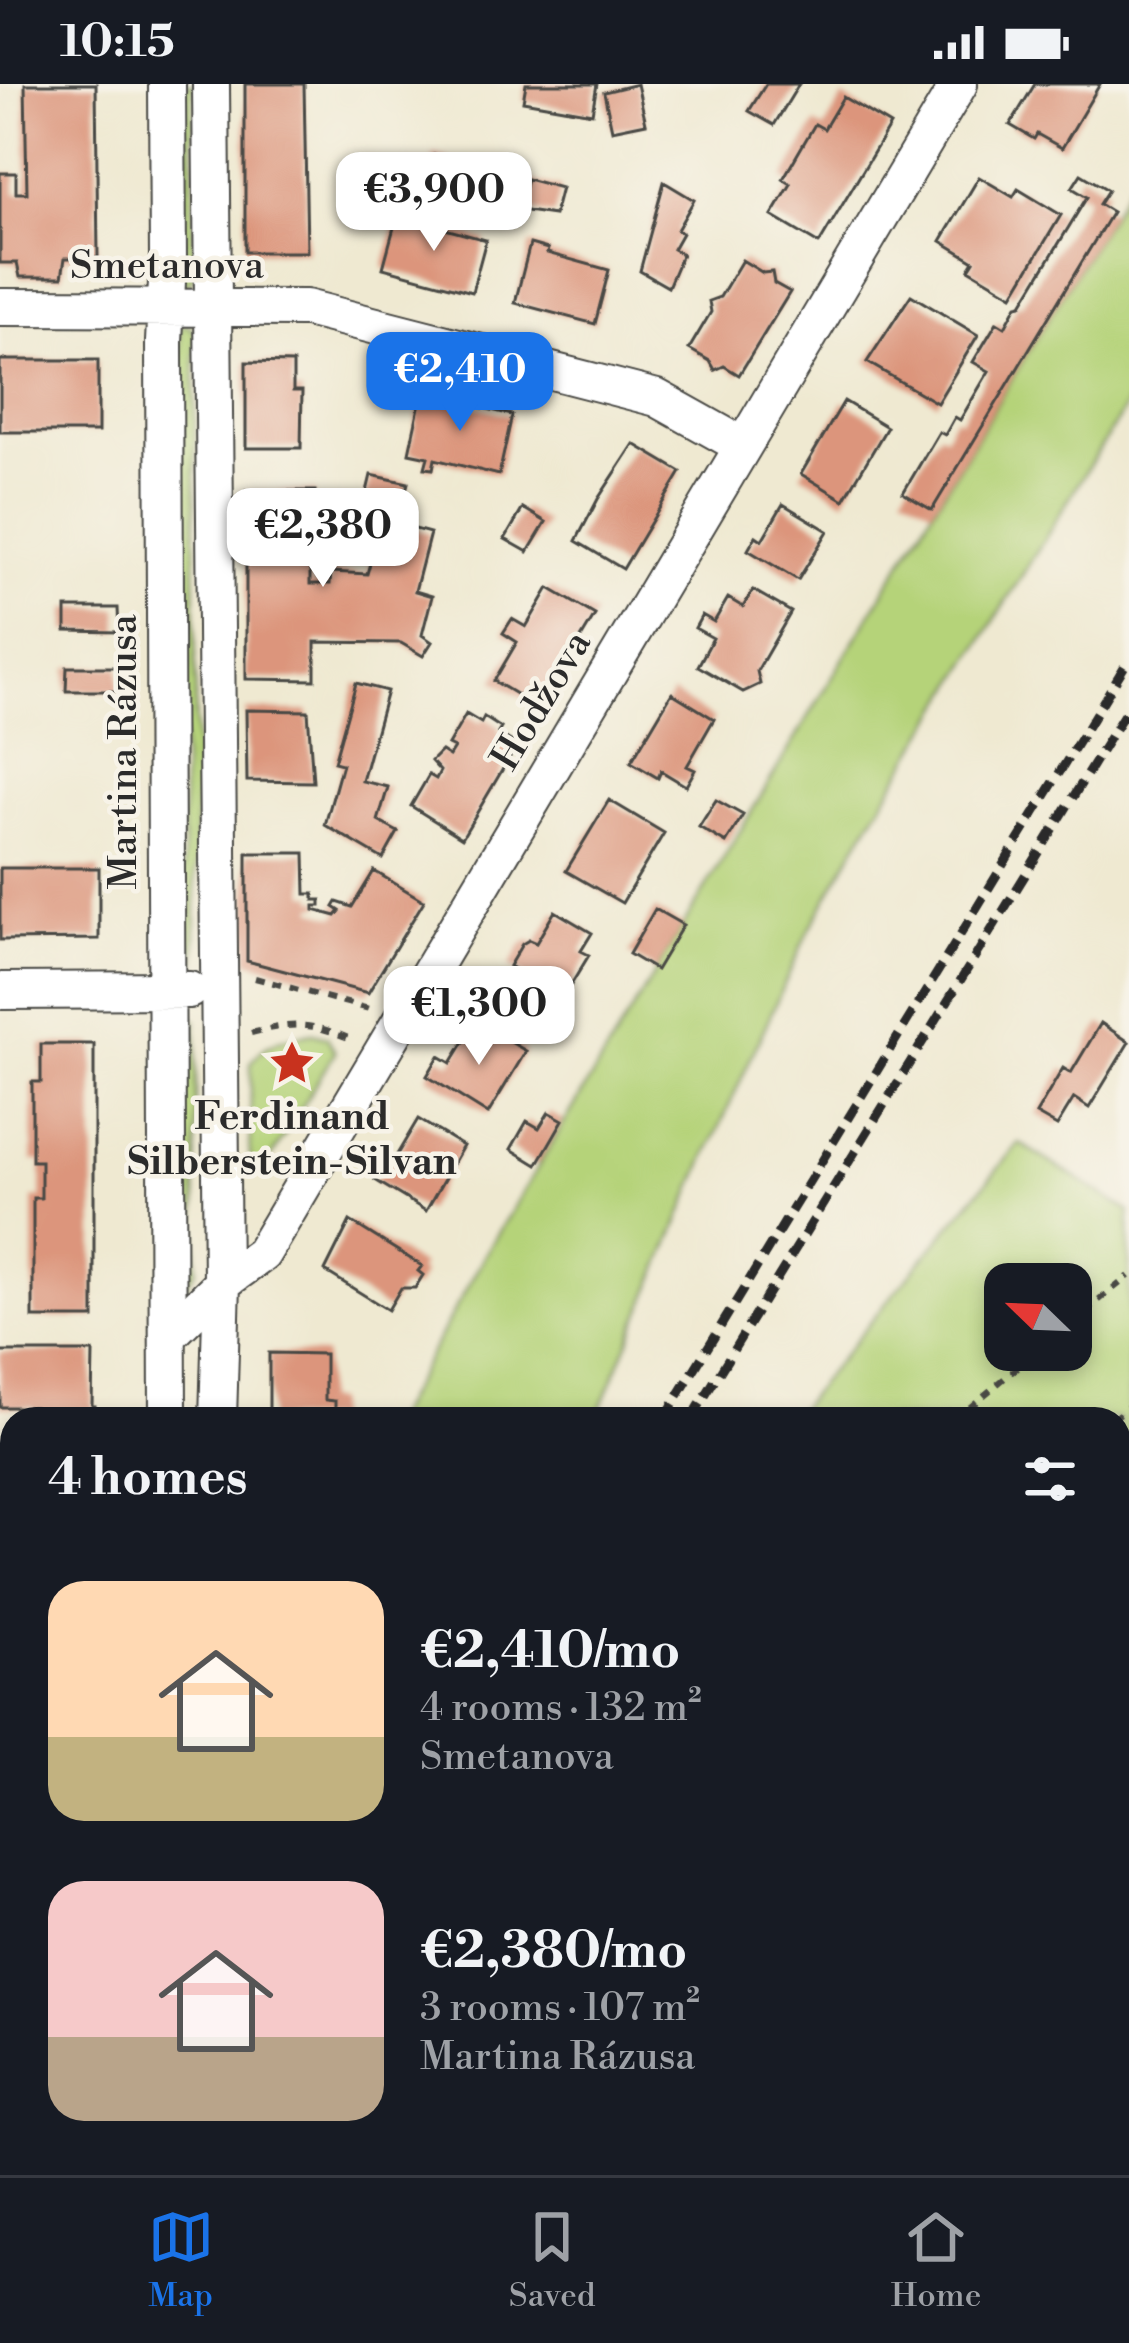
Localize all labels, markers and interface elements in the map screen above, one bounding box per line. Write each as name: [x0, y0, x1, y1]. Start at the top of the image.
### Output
text: 10:15: [60, 14, 175, 71]
pin: €3,900: [336, 152, 532, 254]
text: €3,900: [363, 166, 505, 215]
street label: Smetanova: [70, 242, 264, 291]
pin: €2,410: [362, 332, 558, 434]
text: €2,410: [393, 346, 527, 395]
pin: €2,380: [225, 488, 421, 590]
text: €2,380: [254, 502, 392, 551]
street label: Martina Rázusa: [100, 614, 149, 890]
street label: Hodžova: [481, 622, 603, 780]
pin: €1,300: [381, 966, 577, 1068]
text: €1,300: [411, 980, 547, 1029]
place icon: Ferdinand Silberstein-Silvan: [267, 1038, 317, 1088]
place label: Ferdinand Silberstein-Silvan: [127, 1093, 457, 1187]
north arrow: [984, 1263, 1092, 1371]
map controls: [984, 1263, 1092, 1371]
icon: filters: [1017, 1446, 1083, 1512]
text: 4 homes: [48, 1447, 248, 1511]
text: €2,410/mo: [420, 1620, 680, 1684]
icon: home: [144, 1629, 288, 1773]
text: 4 rooms · 132 m²: [420, 1684, 702, 1733]
text: Smetanova: [420, 1733, 614, 1782]
text: €2,380/mo: [420, 1920, 687, 1984]
icon: home: [144, 1929, 288, 2073]
text: 3 rooms · 107 m²: [420, 1984, 700, 2033]
text: Martina Rázusa: [420, 2033, 695, 2082]
tab: Map: [148, 2204, 214, 2317]
tab: Saved: [509, 2204, 596, 2317]
tab: Home: [891, 2204, 981, 2317]

